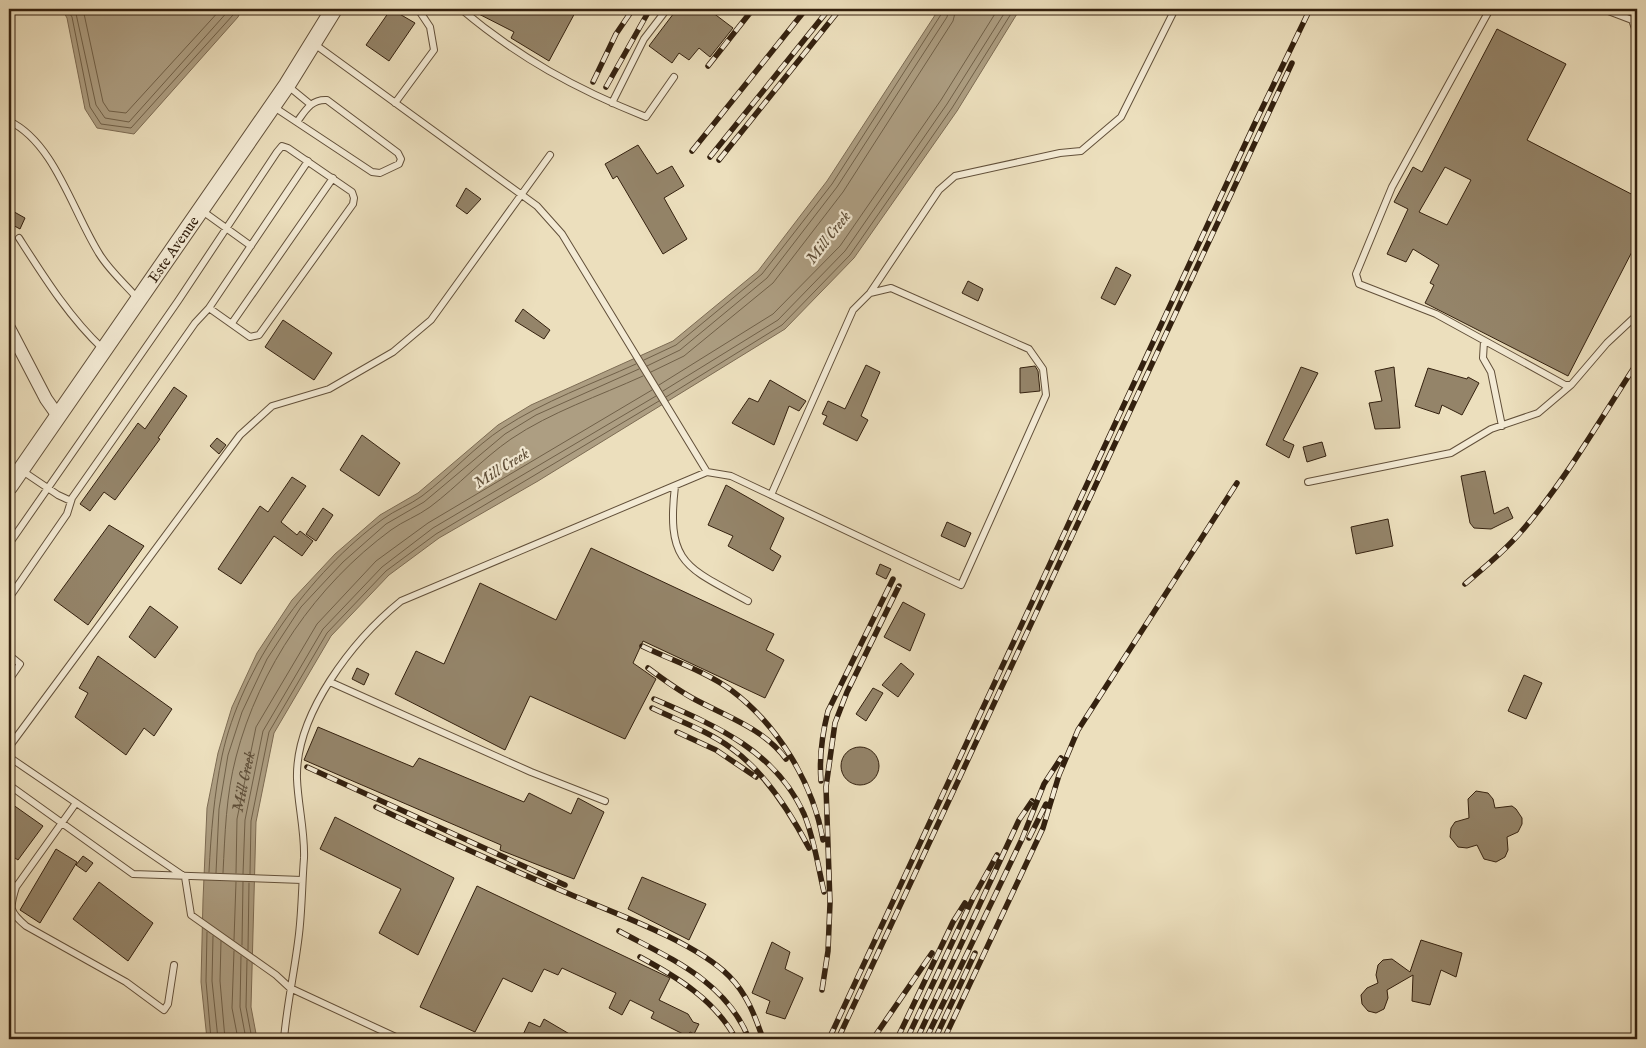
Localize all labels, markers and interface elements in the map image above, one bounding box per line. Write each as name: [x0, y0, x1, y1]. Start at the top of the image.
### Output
water label: Mill Creek: [802, 207, 856, 268]
street label: Este Avenue: [144, 212, 203, 286]
water label: Mill Creek: [471, 444, 534, 494]
water label: Mill Creek: [229, 749, 261, 814]

